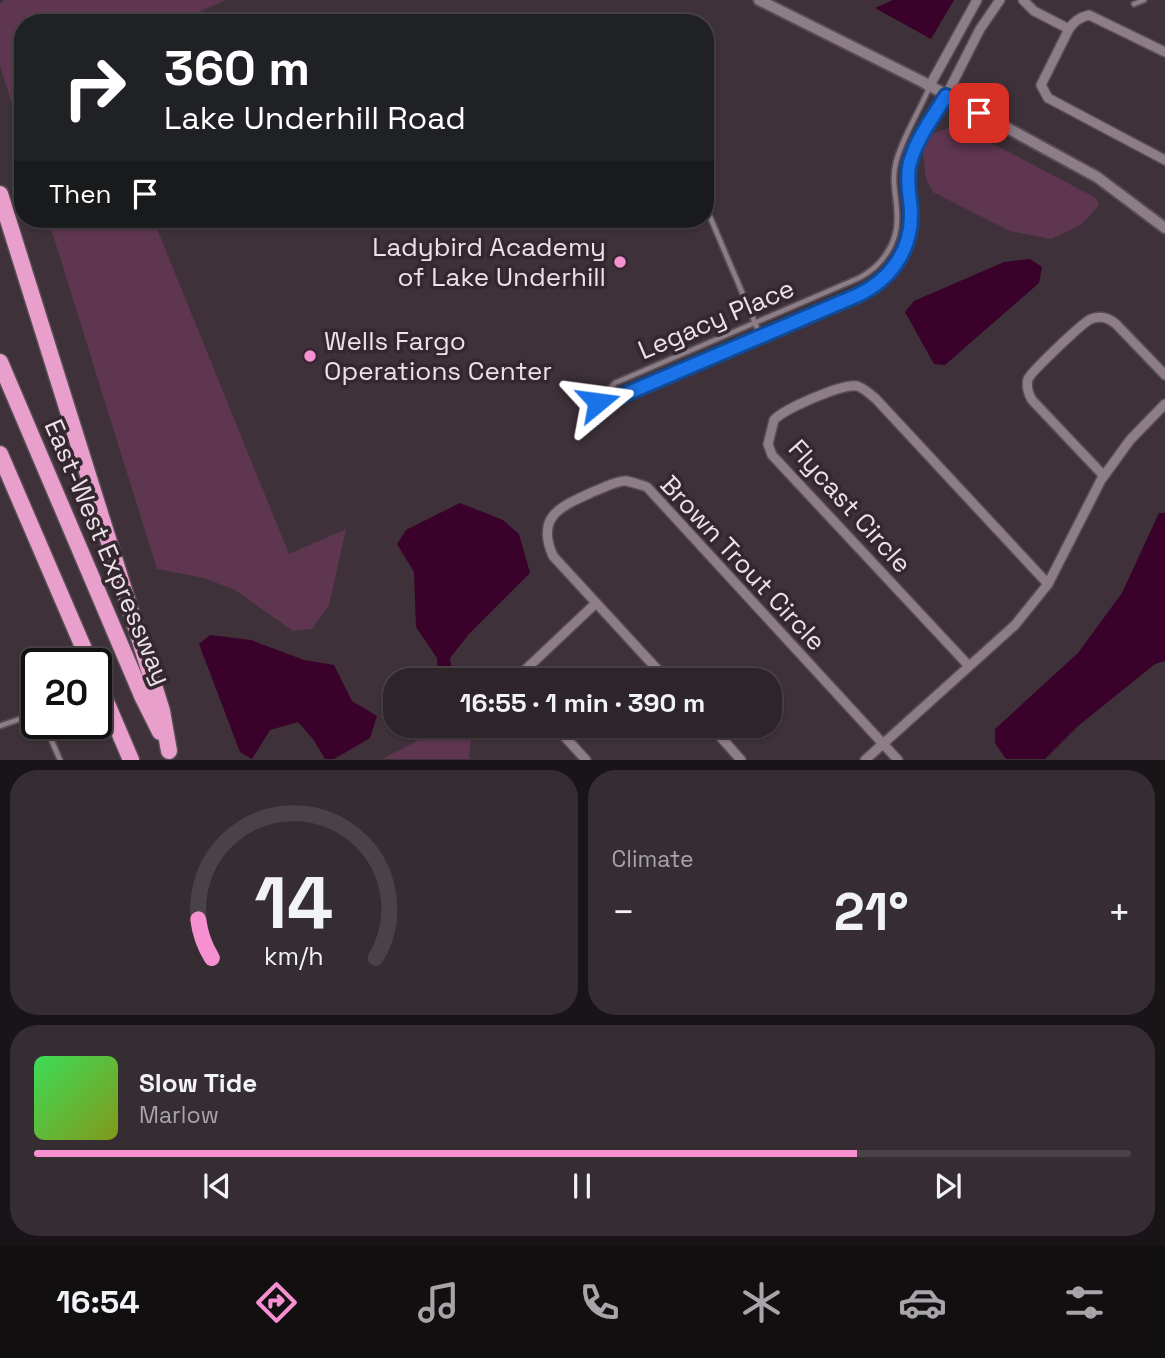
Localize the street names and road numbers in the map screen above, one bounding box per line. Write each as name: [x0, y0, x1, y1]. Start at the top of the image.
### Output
street label: Legacy Place: [633, 271, 799, 367]
street label: East-West Expressway: [37, 414, 179, 690]
street label: Flycast Circle: [781, 432, 919, 580]
street label: Brown Trout Circle: [653, 468, 833, 658]

